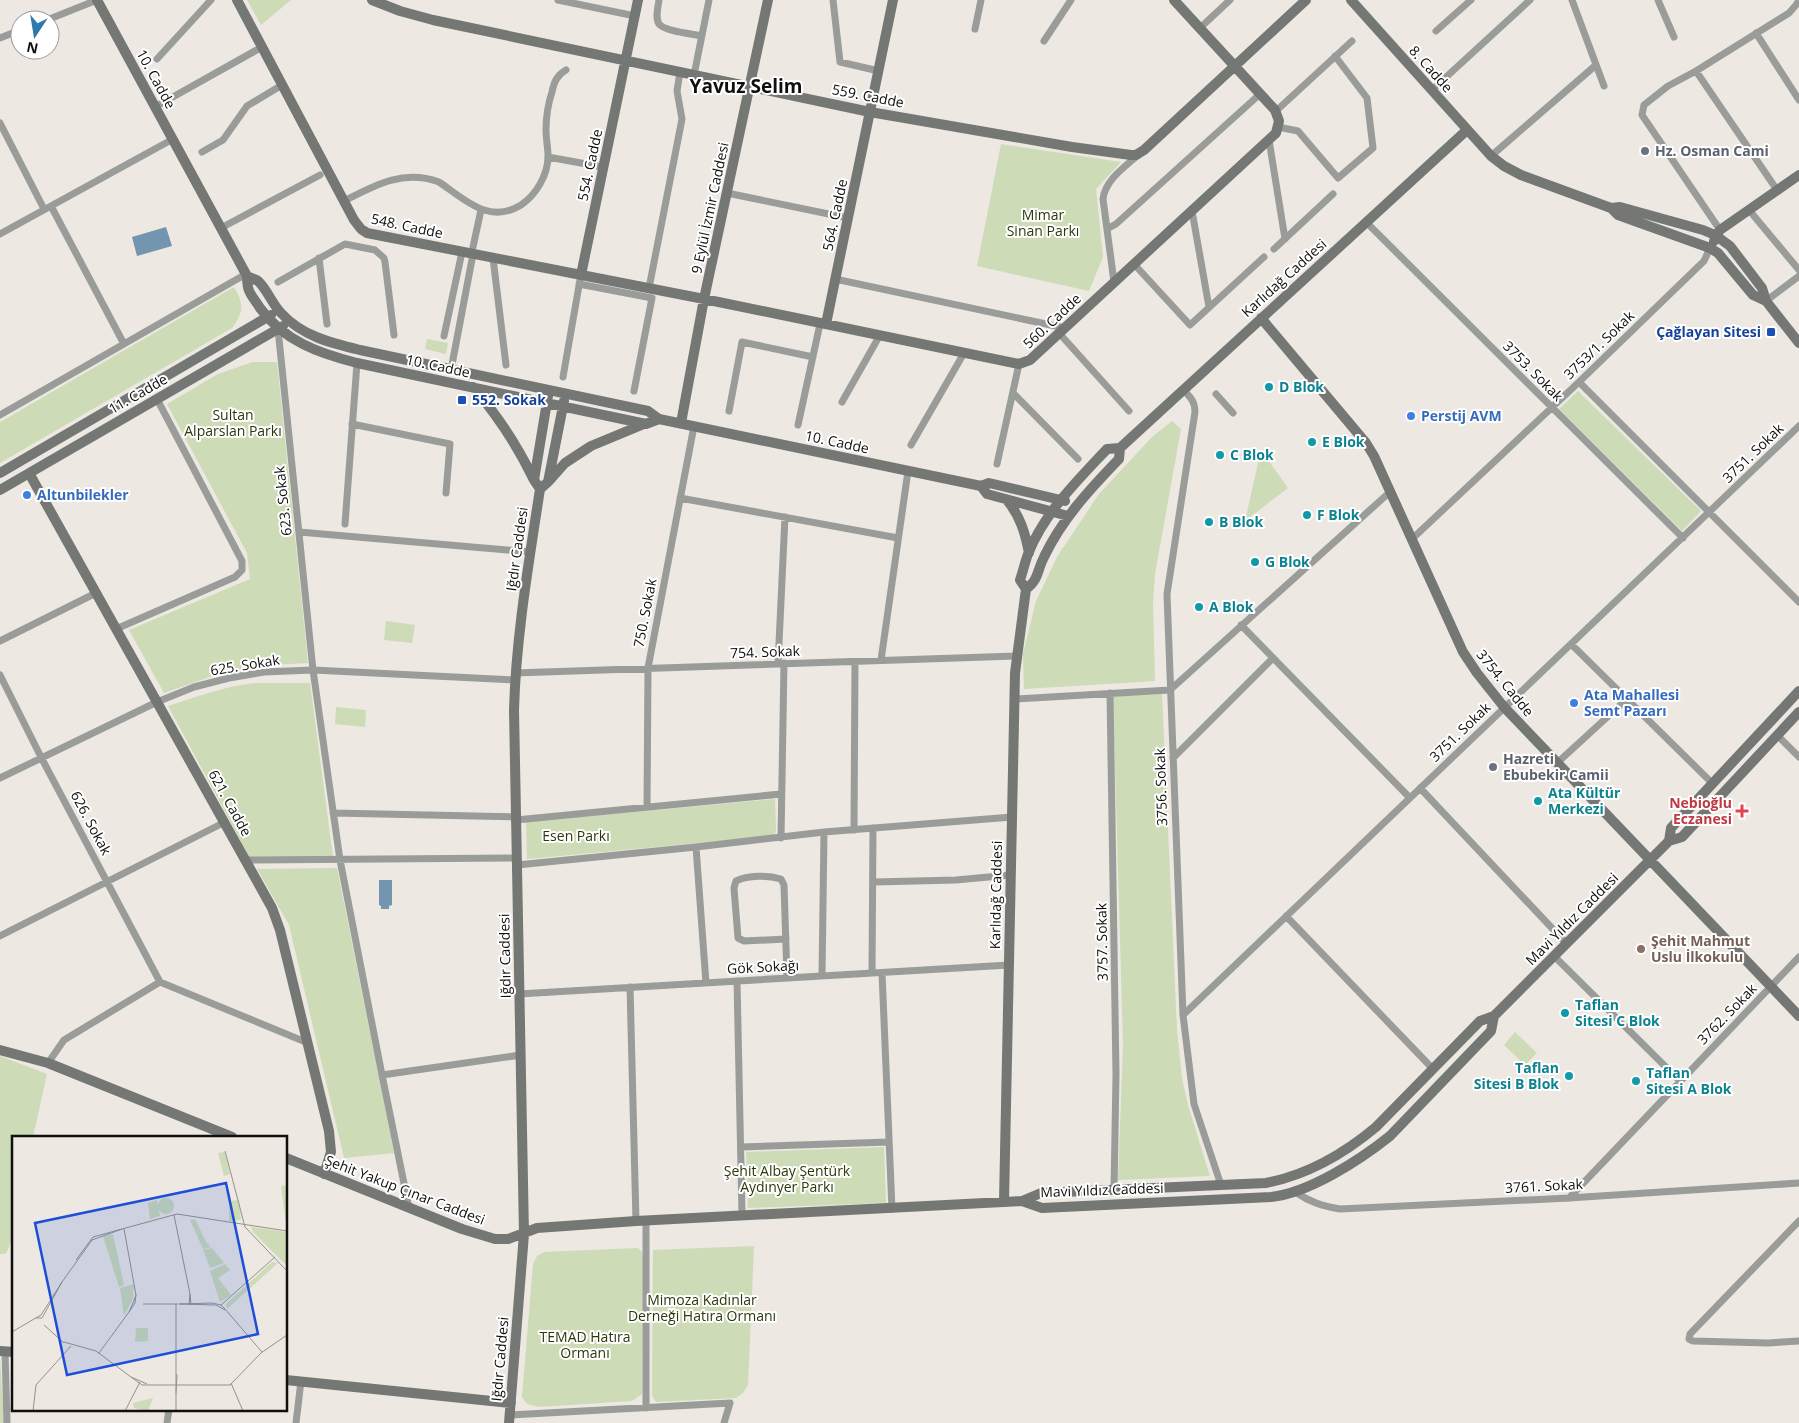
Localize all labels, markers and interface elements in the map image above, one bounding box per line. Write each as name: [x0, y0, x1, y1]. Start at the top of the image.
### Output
north arrow: [10, 10, 60, 60]
text: N: [25, 38, 40, 59]
street label: 8. Cadde: [1405, 41, 1458, 96]
street label: 10. Cadde: [132, 46, 181, 112]
district label: Yavuz Selim: [690, 73, 802, 99]
street label: 559. Cadde: [830, 79, 906, 112]
street label: 554. Cadde: [573, 127, 606, 203]
street label: 9 Eylül İzmir Caddesi: [686, 140, 733, 275]
place label: Hz. Osman Cami: [1655, 141, 1769, 160]
marker: Hz. Osman Cami: [1639, 145, 1651, 157]
street label: 564. Cadde: [818, 177, 851, 253]
park label: Mimar Sinan Parkı: [1007, 205, 1079, 240]
street label: 548. Cadde: [369, 209, 445, 242]
street label: Karlıdağ Caddesi: [1237, 234, 1330, 321]
street label: 560. Cadde: [1019, 289, 1085, 352]
street label: 3753/1. Sokak: [1559, 306, 1638, 383]
place label: Çağlayan Sitesi: [1656, 322, 1761, 341]
marker: Çağlayan Sitesi: [1765, 326, 1777, 338]
street label: 3753. Sokak: [1499, 336, 1568, 405]
street label: 10. Cadde: [404, 349, 472, 382]
street label: 11. Cadde: [105, 369, 171, 418]
place label: D Blok: [1279, 377, 1324, 396]
marker: D Blok: [1263, 381, 1275, 393]
place label: 552. Sokak: [472, 390, 546, 409]
marker: 552. Sokak: [456, 394, 468, 406]
park label: Sultan Alparslan Parkı: [184, 405, 282, 440]
place label: Perstij AVM: [1421, 406, 1502, 425]
marker: Perstij AVM: [1405, 410, 1417, 422]
street label: 3751. Sokak: [1718, 418, 1788, 487]
street label: 10. Cadde: [803, 425, 871, 458]
place label: E Blok: [1322, 432, 1365, 451]
marker: E Blok: [1306, 436, 1318, 448]
place label: C Blok: [1230, 445, 1274, 464]
marker: C Blok: [1214, 449, 1226, 461]
street label: 623. Sokak: [269, 465, 296, 537]
place label: Altunbilekler: [37, 485, 129, 504]
marker: Altunbilekler: [21, 489, 33, 501]
place label: F Blok: [1317, 505, 1360, 524]
street label: Iğdır Caddesi: [501, 506, 532, 592]
marker: F Blok: [1301, 509, 1313, 521]
place label: B Blok: [1219, 512, 1263, 531]
marker: B Blok: [1203, 516, 1215, 528]
place label: G Blok: [1265, 552, 1310, 571]
marker: G Blok: [1249, 556, 1261, 568]
street label: 750. Sokak: [629, 576, 661, 649]
place label: A Blok: [1209, 597, 1254, 616]
marker: A Blok: [1193, 601, 1205, 613]
street label: 754. Sokak: [730, 641, 801, 662]
street label: 3754. Cadde: [1473, 645, 1538, 720]
street label: 625. Sokak: [209, 650, 282, 679]
place label: Ata Mahallesi Semt Pazarı: [1584, 685, 1679, 720]
street label: 3751. Sokak: [1425, 697, 1495, 766]
marker: Ata Mahallesi Semt Pazarı: [1568, 697, 1580, 709]
street label: 3756. Sokak: [1150, 747, 1171, 826]
place label: Hazreti Ebubekir Camii: [1503, 749, 1609, 784]
marker: Hazreti Ebubekir Camii: [1487, 761, 1499, 773]
street label: 621. Cadde: [204, 766, 256, 839]
place label: Ata Kültür Merkezi: [1548, 783, 1621, 818]
street label: 626. Sokak: [67, 787, 117, 859]
place label: Nebioğlu Eczanesi: [1669, 793, 1732, 828]
marker: Ata Kültür Merkezi: [1532, 795, 1544, 807]
marker: Nebioğlu Eczanesi: [1736, 805, 1748, 817]
park label: Esen Parkı: [542, 826, 610, 845]
street label: Karlıdağ Caddesi: [985, 841, 1006, 949]
street label: Mavi Yıldız Caddesi: [1521, 868, 1622, 969]
street label: 3757. Sokak: [1091, 902, 1112, 981]
street label: Iğdır Caddesi: [494, 913, 515, 999]
place label: Şehit Mahmut Uslu İlkokulu: [1651, 931, 1750, 966]
marker: Şehit Mahmut Uslu İlkokulu: [1635, 943, 1647, 955]
street label: Gök Sokağı: [727, 955, 799, 978]
street label: 3762. Sokak: [1693, 979, 1761, 1048]
place label: Taflan Sitesi C Blok: [1575, 995, 1660, 1030]
marker: Taflan Sitesi C Blok: [1559, 1007, 1571, 1019]
place label: Taflan Sitesi B Blok: [1474, 1058, 1559, 1093]
place label: Taflan Sitesi A Blok: [1646, 1063, 1732, 1098]
marker: Taflan Sitesi B Blok: [1563, 1070, 1575, 1082]
marker: Taflan Sitesi A Blok: [1630, 1075, 1642, 1087]
inset map: [12, 1136, 288, 1410]
street label: Şehit Yakup Çınar Caddesi: [322, 1150, 488, 1229]
park label: Şehit Albay Şentürk Aydınyer Parkı: [724, 1161, 851, 1196]
street label: 3761. Sokak: [1505, 1174, 1584, 1197]
street label: Mavi Yıldız Caddesi: [1040, 1178, 1164, 1201]
park label: Mimoza Kadınlar Derneği Hatıra Ormanı: [628, 1290, 776, 1325]
street label: Iğdır Caddesi: [486, 1316, 513, 1402]
park label: TEMAD Hatıra Ormanı: [540, 1327, 630, 1362]

